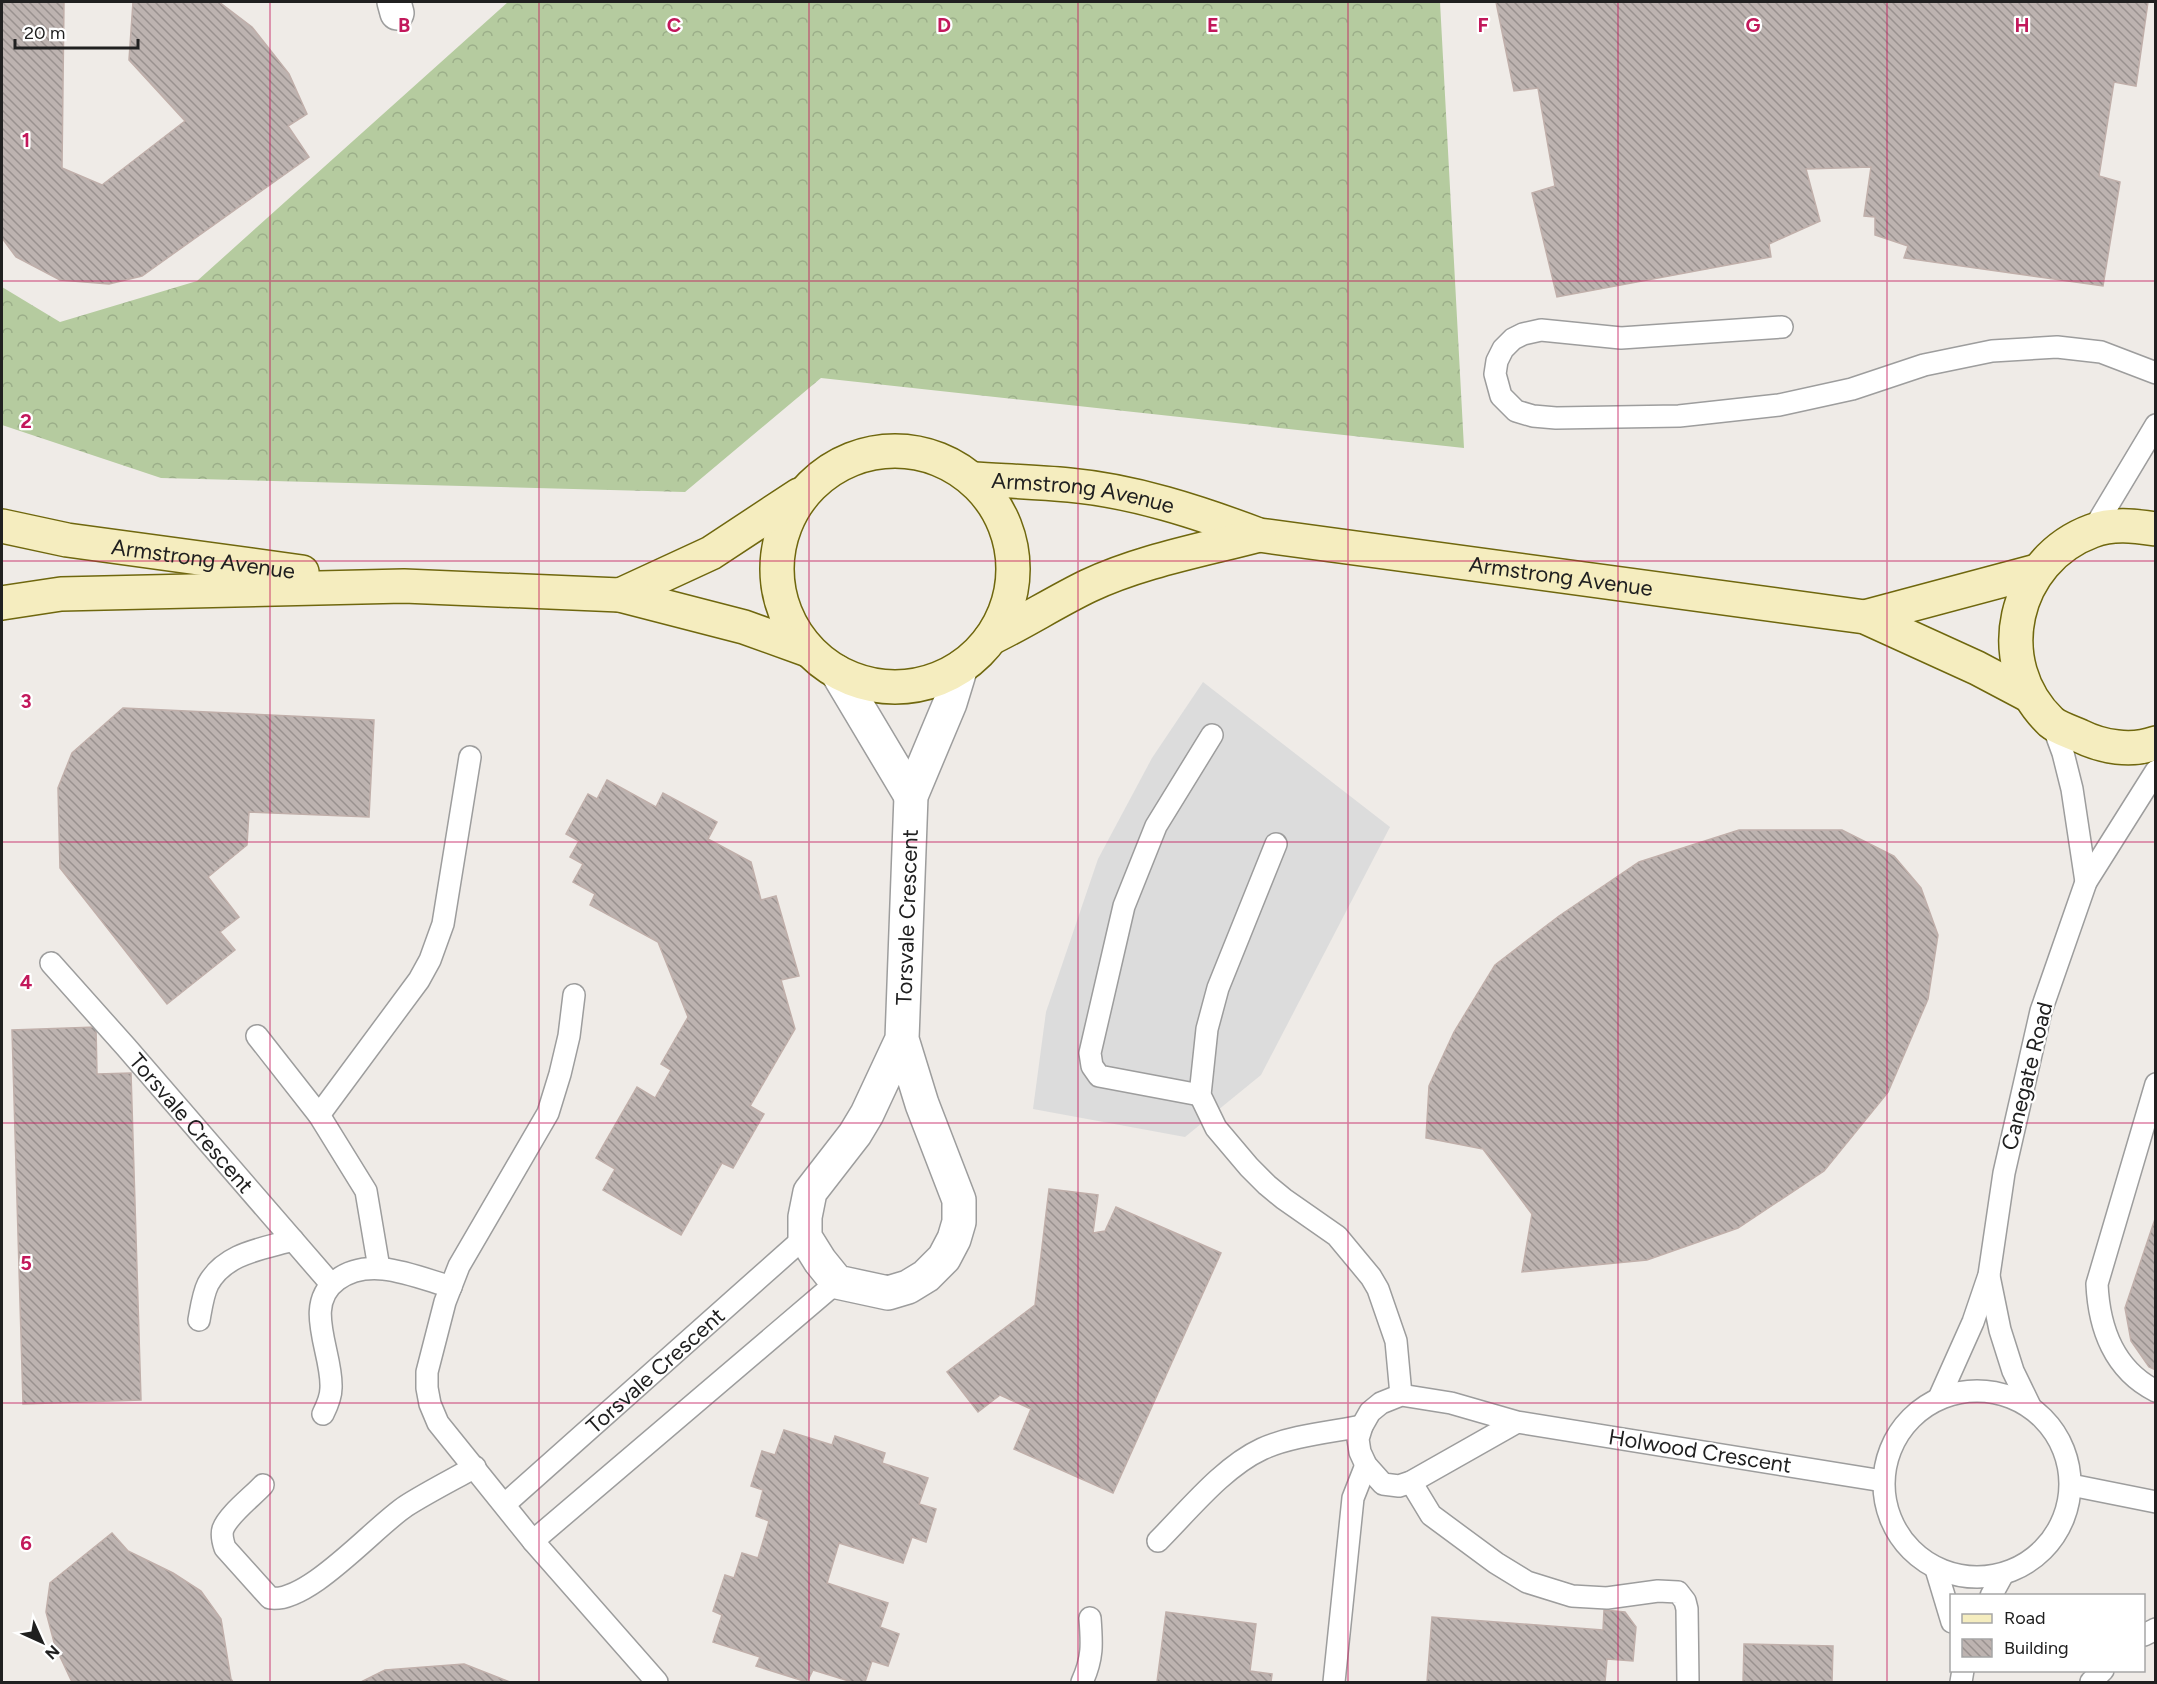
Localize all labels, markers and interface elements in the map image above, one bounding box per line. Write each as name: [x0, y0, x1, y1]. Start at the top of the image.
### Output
scale bar: [15, 12, 138, 50]
text: B: [398, 13, 410, 37]
text: C: [667, 13, 681, 37]
text: D: [937, 13, 951, 37]
text: E: [1207, 13, 1219, 37]
text: F: [1477, 13, 1489, 37]
text: G: [1746, 13, 1761, 37]
text: H: [2015, 13, 2030, 37]
text: 20 m: [24, 22, 65, 44]
text: 1: [22, 128, 30, 152]
text: 2: [20, 409, 32, 433]
street label: Armstrong Avenue: [991, 467, 1178, 519]
street label: Armstrong Avenue: [110, 533, 297, 584]
street label: Armstrong Avenue: [1468, 550, 1654, 602]
text: 3: [20, 689, 32, 713]
street label: Torsvale Crescent: [890, 829, 923, 1006]
text: 4: [20, 970, 33, 994]
street label: Canegate Road: [1996, 999, 2058, 1153]
street label: Torsvale Crescent: [124, 1047, 259, 1198]
text: 5: [20, 1251, 32, 1275]
street label: Torsvale Crescent: [580, 1302, 730, 1439]
street label: Holwood Crescent: [1607, 1423, 1793, 1479]
text: 6: [20, 1531, 32, 1555]
legend: [1950, 1594, 2145, 1672]
text: Road: [2004, 1607, 2045, 1629]
north arrow: [12, 1612, 72, 1672]
text: Building: [2004, 1637, 2069, 1659]
text: N: [41, 1641, 63, 1663]

